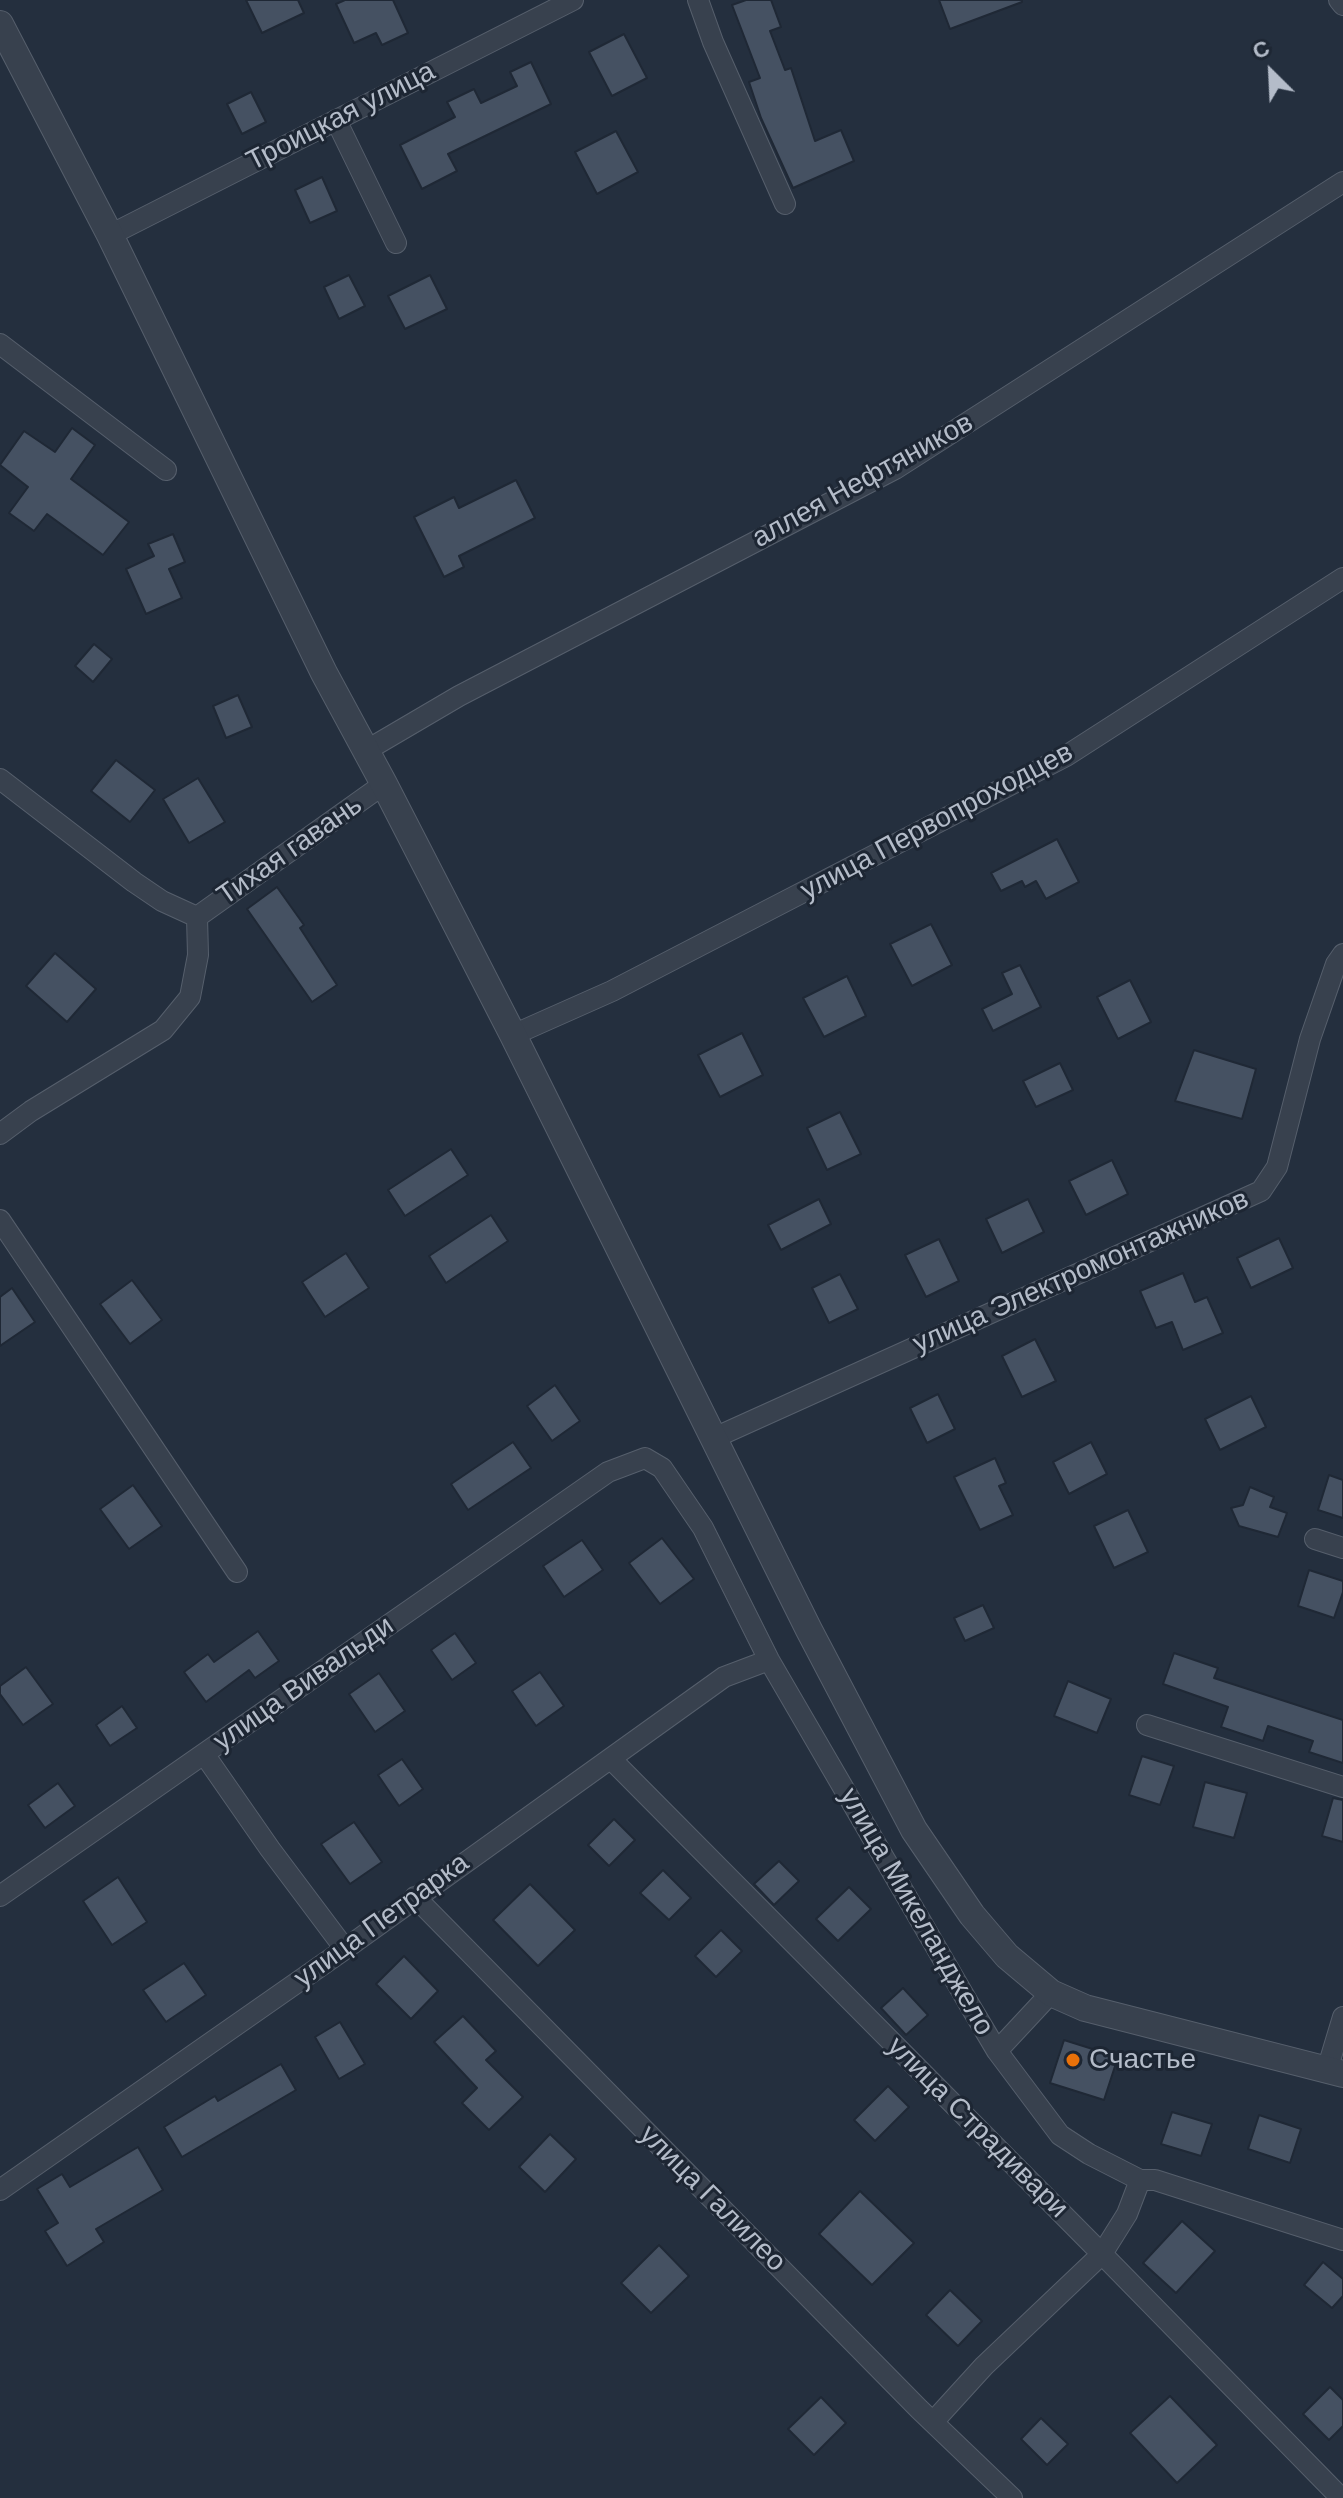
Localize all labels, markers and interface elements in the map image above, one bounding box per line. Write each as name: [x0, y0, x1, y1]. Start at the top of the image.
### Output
north arrow: [1231, 32, 1311, 112]
text: С: [1249, 35, 1273, 64]
street label: Троицкая улица: [241, 55, 441, 179]
street label: аллея Нефтяников: [747, 406, 979, 556]
street label: улица Первопроходцев: [795, 736, 1079, 908]
street label: Тихая гавань: [211, 789, 369, 913]
street label: улица Электромонтажников: [908, 1183, 1254, 1361]
street label: улица Вивальди: [207, 1609, 401, 1759]
street label: улица Микеланджело: [831, 1782, 1001, 2042]
street label: улица Петрарка: [288, 1846, 476, 1996]
street label: улица Страдивари: [879, 2030, 1075, 2226]
place label: Счастье: [1089, 2043, 1196, 2077]
marker: Счастье: [1064, 2051, 1082, 2069]
street label: улица Галилео: [632, 2119, 792, 2279]

